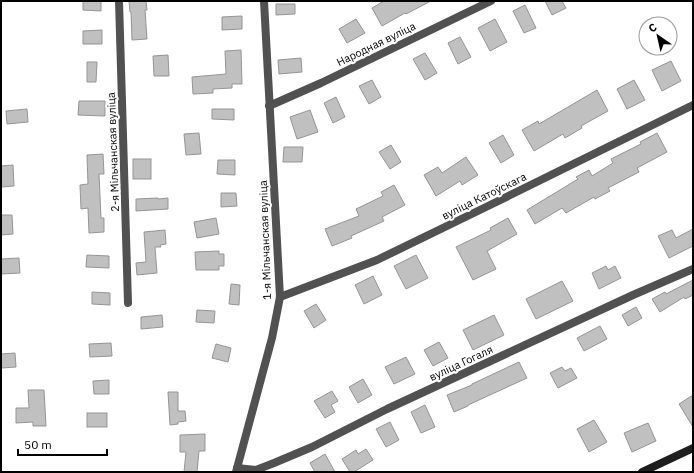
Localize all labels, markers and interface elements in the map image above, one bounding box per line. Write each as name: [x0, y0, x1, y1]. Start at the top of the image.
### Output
north arrow: [638, 16, 678, 56]
street label: Народная вуліца: [334, 19, 418, 69]
text: С: [646, 20, 659, 36]
street label: 2-я Мільчанская вуліца: [104, 92, 122, 212]
street label: вуліца Катоўскага: [439, 169, 529, 223]
street label: 1-я Мільчанская вуліца: [256, 180, 274, 300]
street label: вуліца Гогаля: [427, 342, 495, 384]
scale bar: [18, 431, 107, 457]
text: 50 m: [24, 437, 52, 452]

